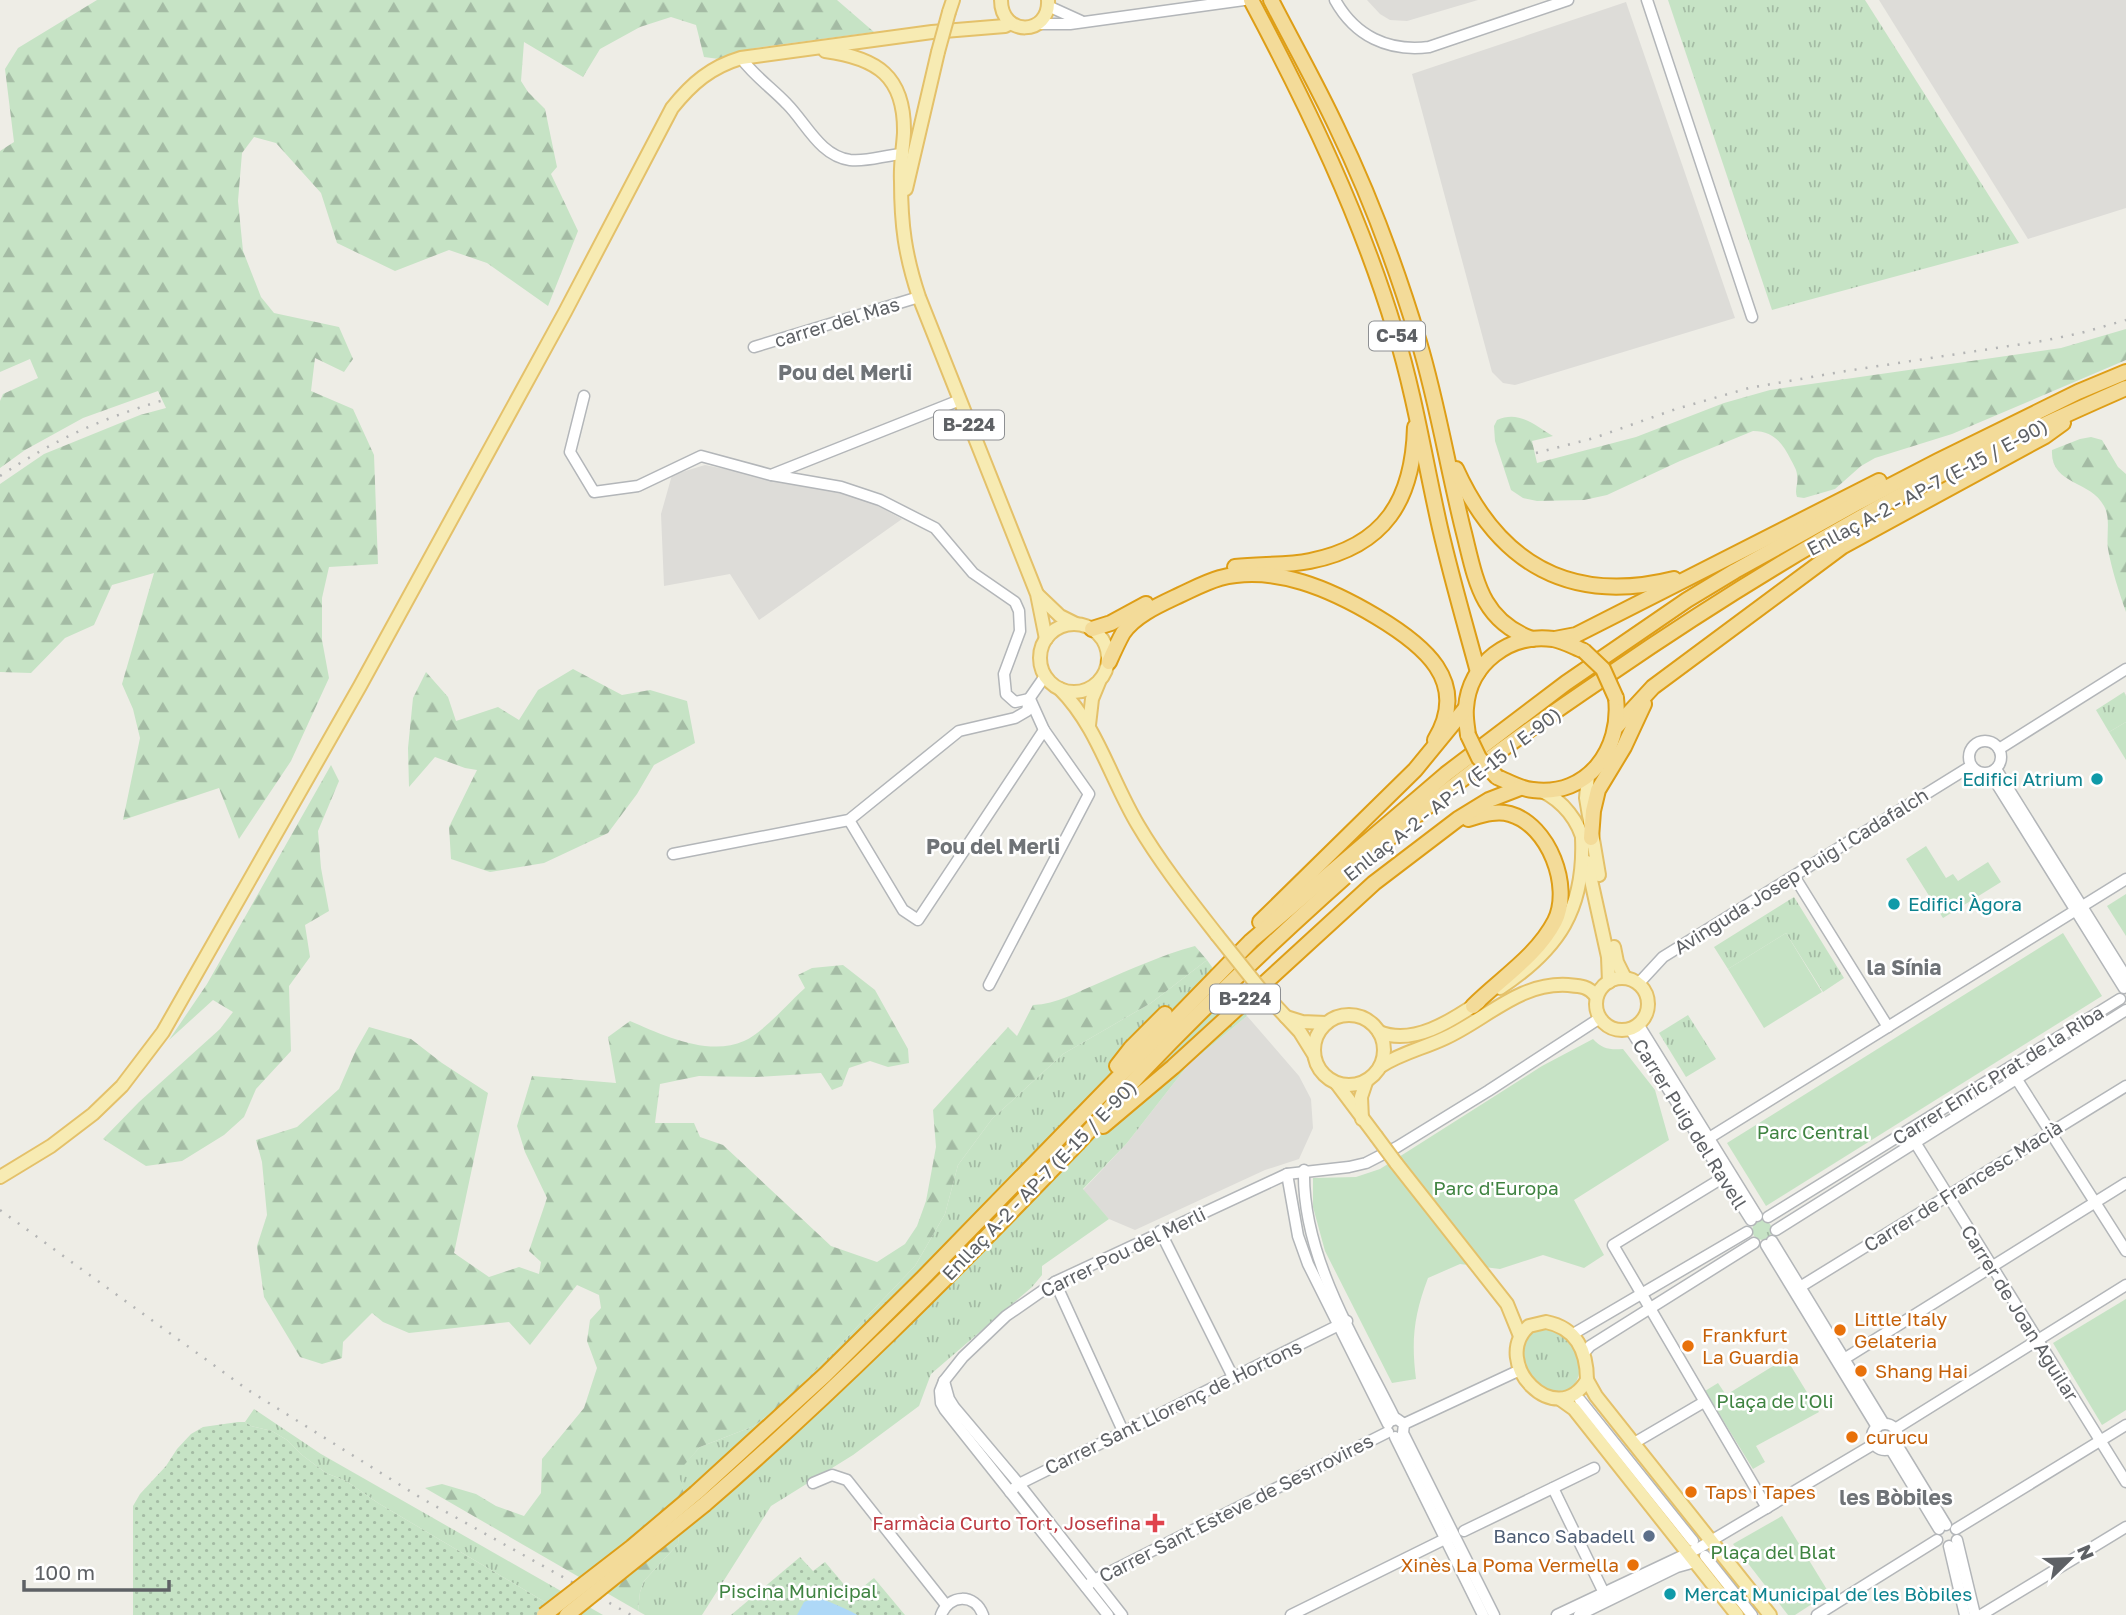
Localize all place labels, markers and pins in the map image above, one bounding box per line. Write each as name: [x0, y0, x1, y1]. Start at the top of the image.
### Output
place label: Edifici Atrium: [1962, 767, 2083, 790]
marker: Edifici Atrium: [2089, 771, 2105, 787]
place label: Edifici Àgora: [1908, 892, 2022, 915]
marker: Edifici Àgora: [1886, 896, 1902, 912]
place label: Little Italy Gelateria: [1854, 1307, 1948, 1352]
marker: Little Italy Gelateria: [1832, 1322, 1848, 1338]
place label: Frankfurt La Guardia: [1702, 1323, 1799, 1368]
marker: Frankfurt La Guardia: [1680, 1338, 1696, 1354]
place label: Shang Hai: [1875, 1359, 1968, 1382]
marker: Shang Hai: [1853, 1363, 1869, 1379]
place label: curucu: [1866, 1425, 1929, 1448]
marker: curucu: [1844, 1429, 1860, 1445]
place label: Taps i Tapes: [1705, 1480, 1816, 1503]
marker: Taps i Tapes: [1683, 1484, 1699, 1500]
place label: Farmàcia Curto Tort, Josefina: [872, 1511, 1141, 1534]
marker: Farmàcia Curto Tort, Josefina: [1147, 1515, 1163, 1531]
place label: Banco Sabadell: [1493, 1524, 1635, 1547]
marker: Banco Sabadell: [1641, 1528, 1657, 1544]
place label: Xinès La Poma Vermella: [1401, 1553, 1619, 1576]
marker: Xinès La Poma Vermella: [1625, 1557, 1641, 1573]
place label: Mercat Municipal de les Bòbiles: [1684, 1582, 1972, 1605]
marker: Mercat Municipal de les Bòbiles: [1662, 1586, 1678, 1602]

